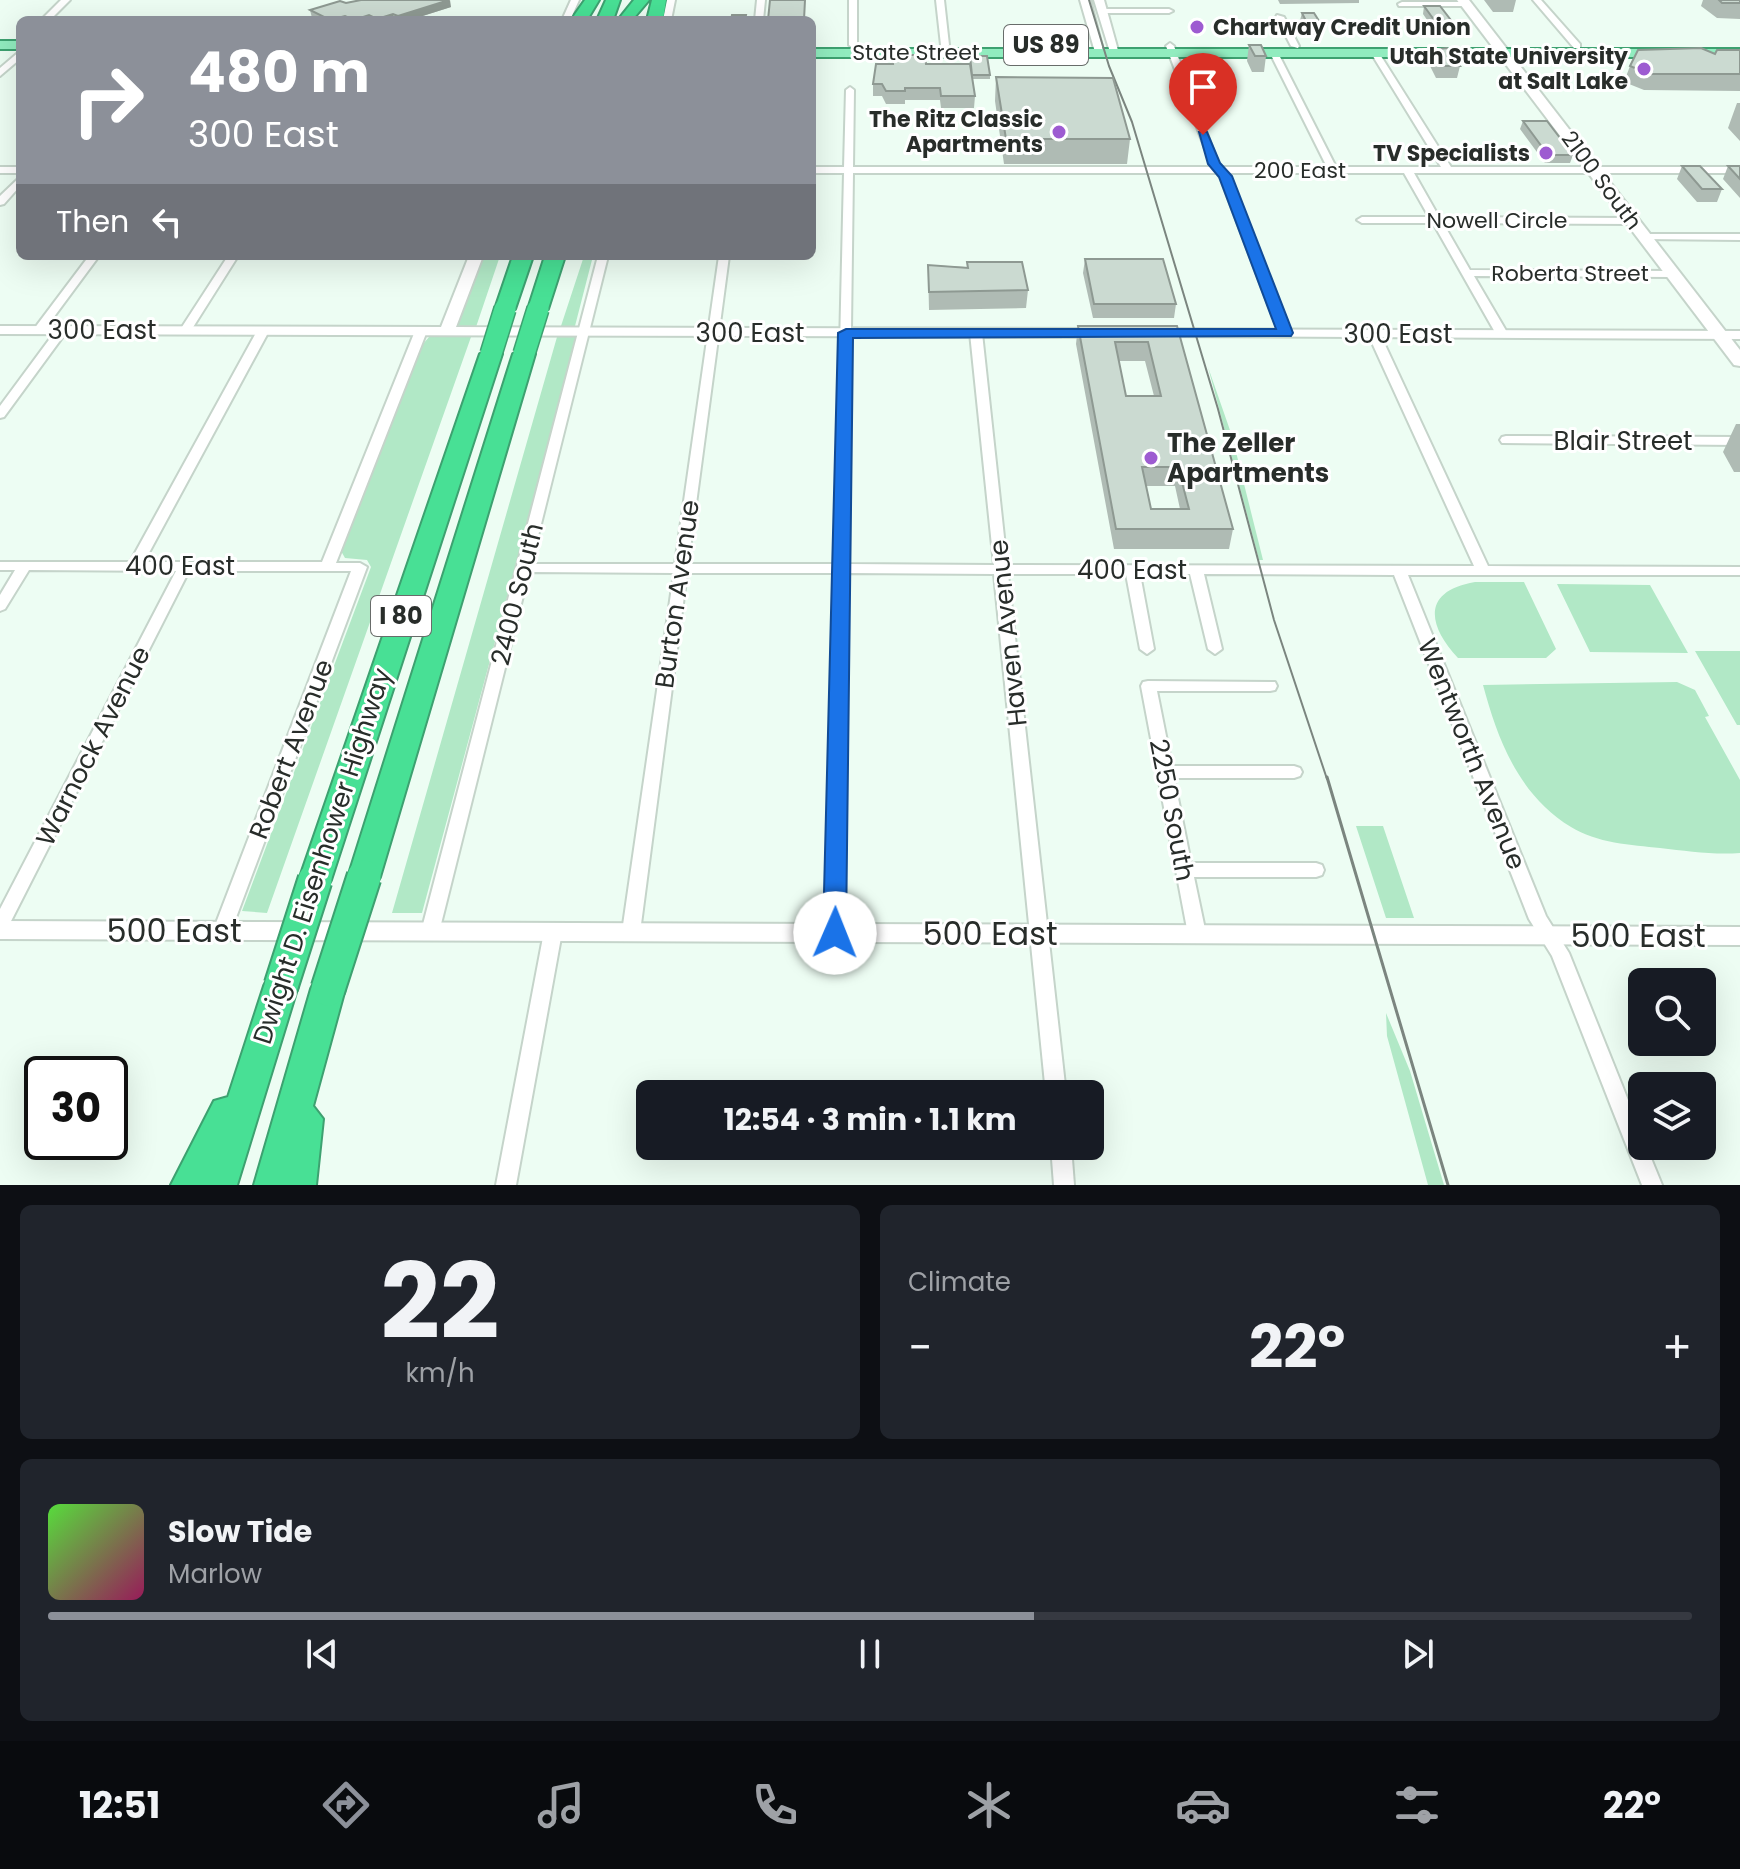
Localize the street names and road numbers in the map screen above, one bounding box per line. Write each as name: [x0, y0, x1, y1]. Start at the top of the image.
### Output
road number: US 89: [1004, 25, 1088, 65]
street label: State Street: [852, 37, 980, 68]
street label: 2100 South: [1554, 125, 1649, 236]
street label: 200 East: [1254, 155, 1346, 186]
street label: Nowell Circle: [1427, 205, 1567, 236]
street label: Roberta Street: [1491, 258, 1649, 289]
street label: 300 East: [48, 312, 156, 348]
street label: 300 East: [696, 315, 804, 351]
street label: 300 East: [1344, 316, 1452, 352]
street label: Blair Street: [1553, 423, 1693, 459]
street label: Burton Avenue: [646, 498, 708, 690]
street label: 2400 South: [482, 519, 552, 669]
street label: Haven Avenue: [980, 538, 1036, 728]
street label: 400 East: [125, 548, 235, 584]
street label: 400 East: [1077, 552, 1187, 588]
road number: I 80: [371, 596, 431, 636]
street label: Wentworth Avenue: [1409, 633, 1535, 875]
street label: Warnock Avenue: [27, 640, 159, 852]
street label: Robert Avenue: [240, 654, 342, 844]
street label: Dwight D. Eisenhower Highway: [244, 663, 400, 1048]
street label: 2250 South: [1141, 736, 1203, 884]
street label: 500 East: [106, 908, 242, 953]
street label: 500 East: [922, 911, 1058, 956]
street label: 500 East: [1570, 913, 1706, 958]

